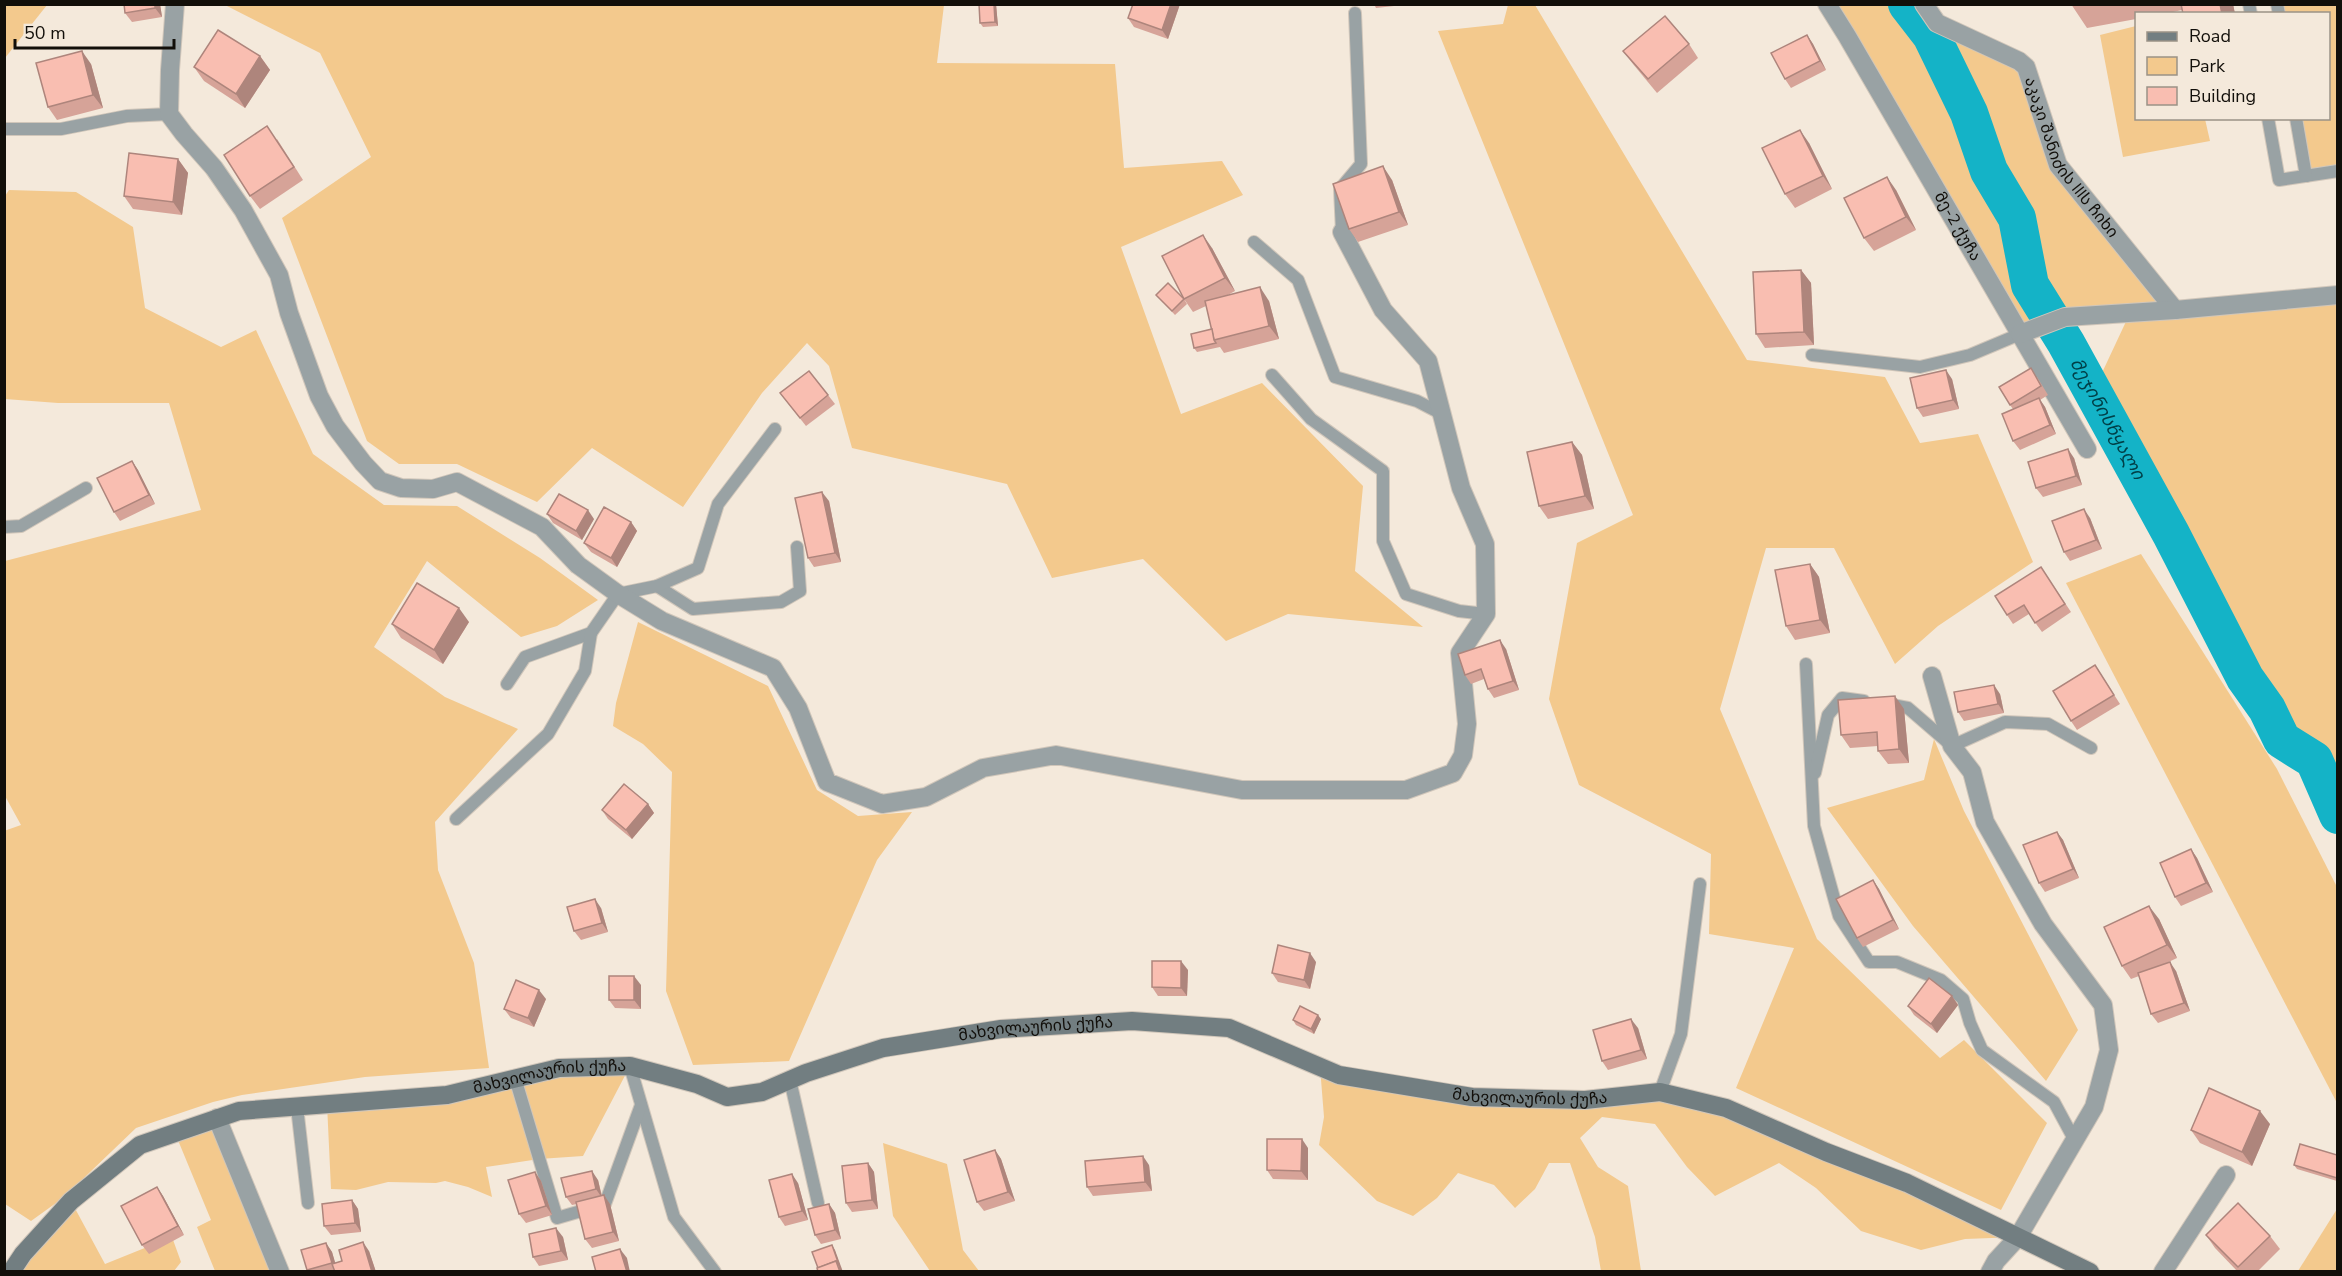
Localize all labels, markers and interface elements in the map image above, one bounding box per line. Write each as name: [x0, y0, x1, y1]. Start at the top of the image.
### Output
scale bar: [15, 12, 174, 50]
legend: [2135, 12, 2330, 120]
text: 50 m: [24, 21, 66, 45]
text: Road: [2189, 24, 2231, 48]
text: Park: [2189, 54, 2226, 78]
street label: აკაკი შანიძის IIIს ჩიხი: [2019, 74, 2124, 242]
text: Building: [2189, 84, 2256, 108]
street label: მე-2 ქუჩა: [1929, 188, 1986, 265]
water label: მეჯინისწყალი: [2065, 354, 2151, 484]
street label: მახვილაურის ქუჩა: [957, 1011, 1114, 1047]
street label: მახვილაურის ქუჩა: [471, 1055, 626, 1099]
street label: მახვილაურის ქუჩა: [1451, 1083, 1608, 1111]

